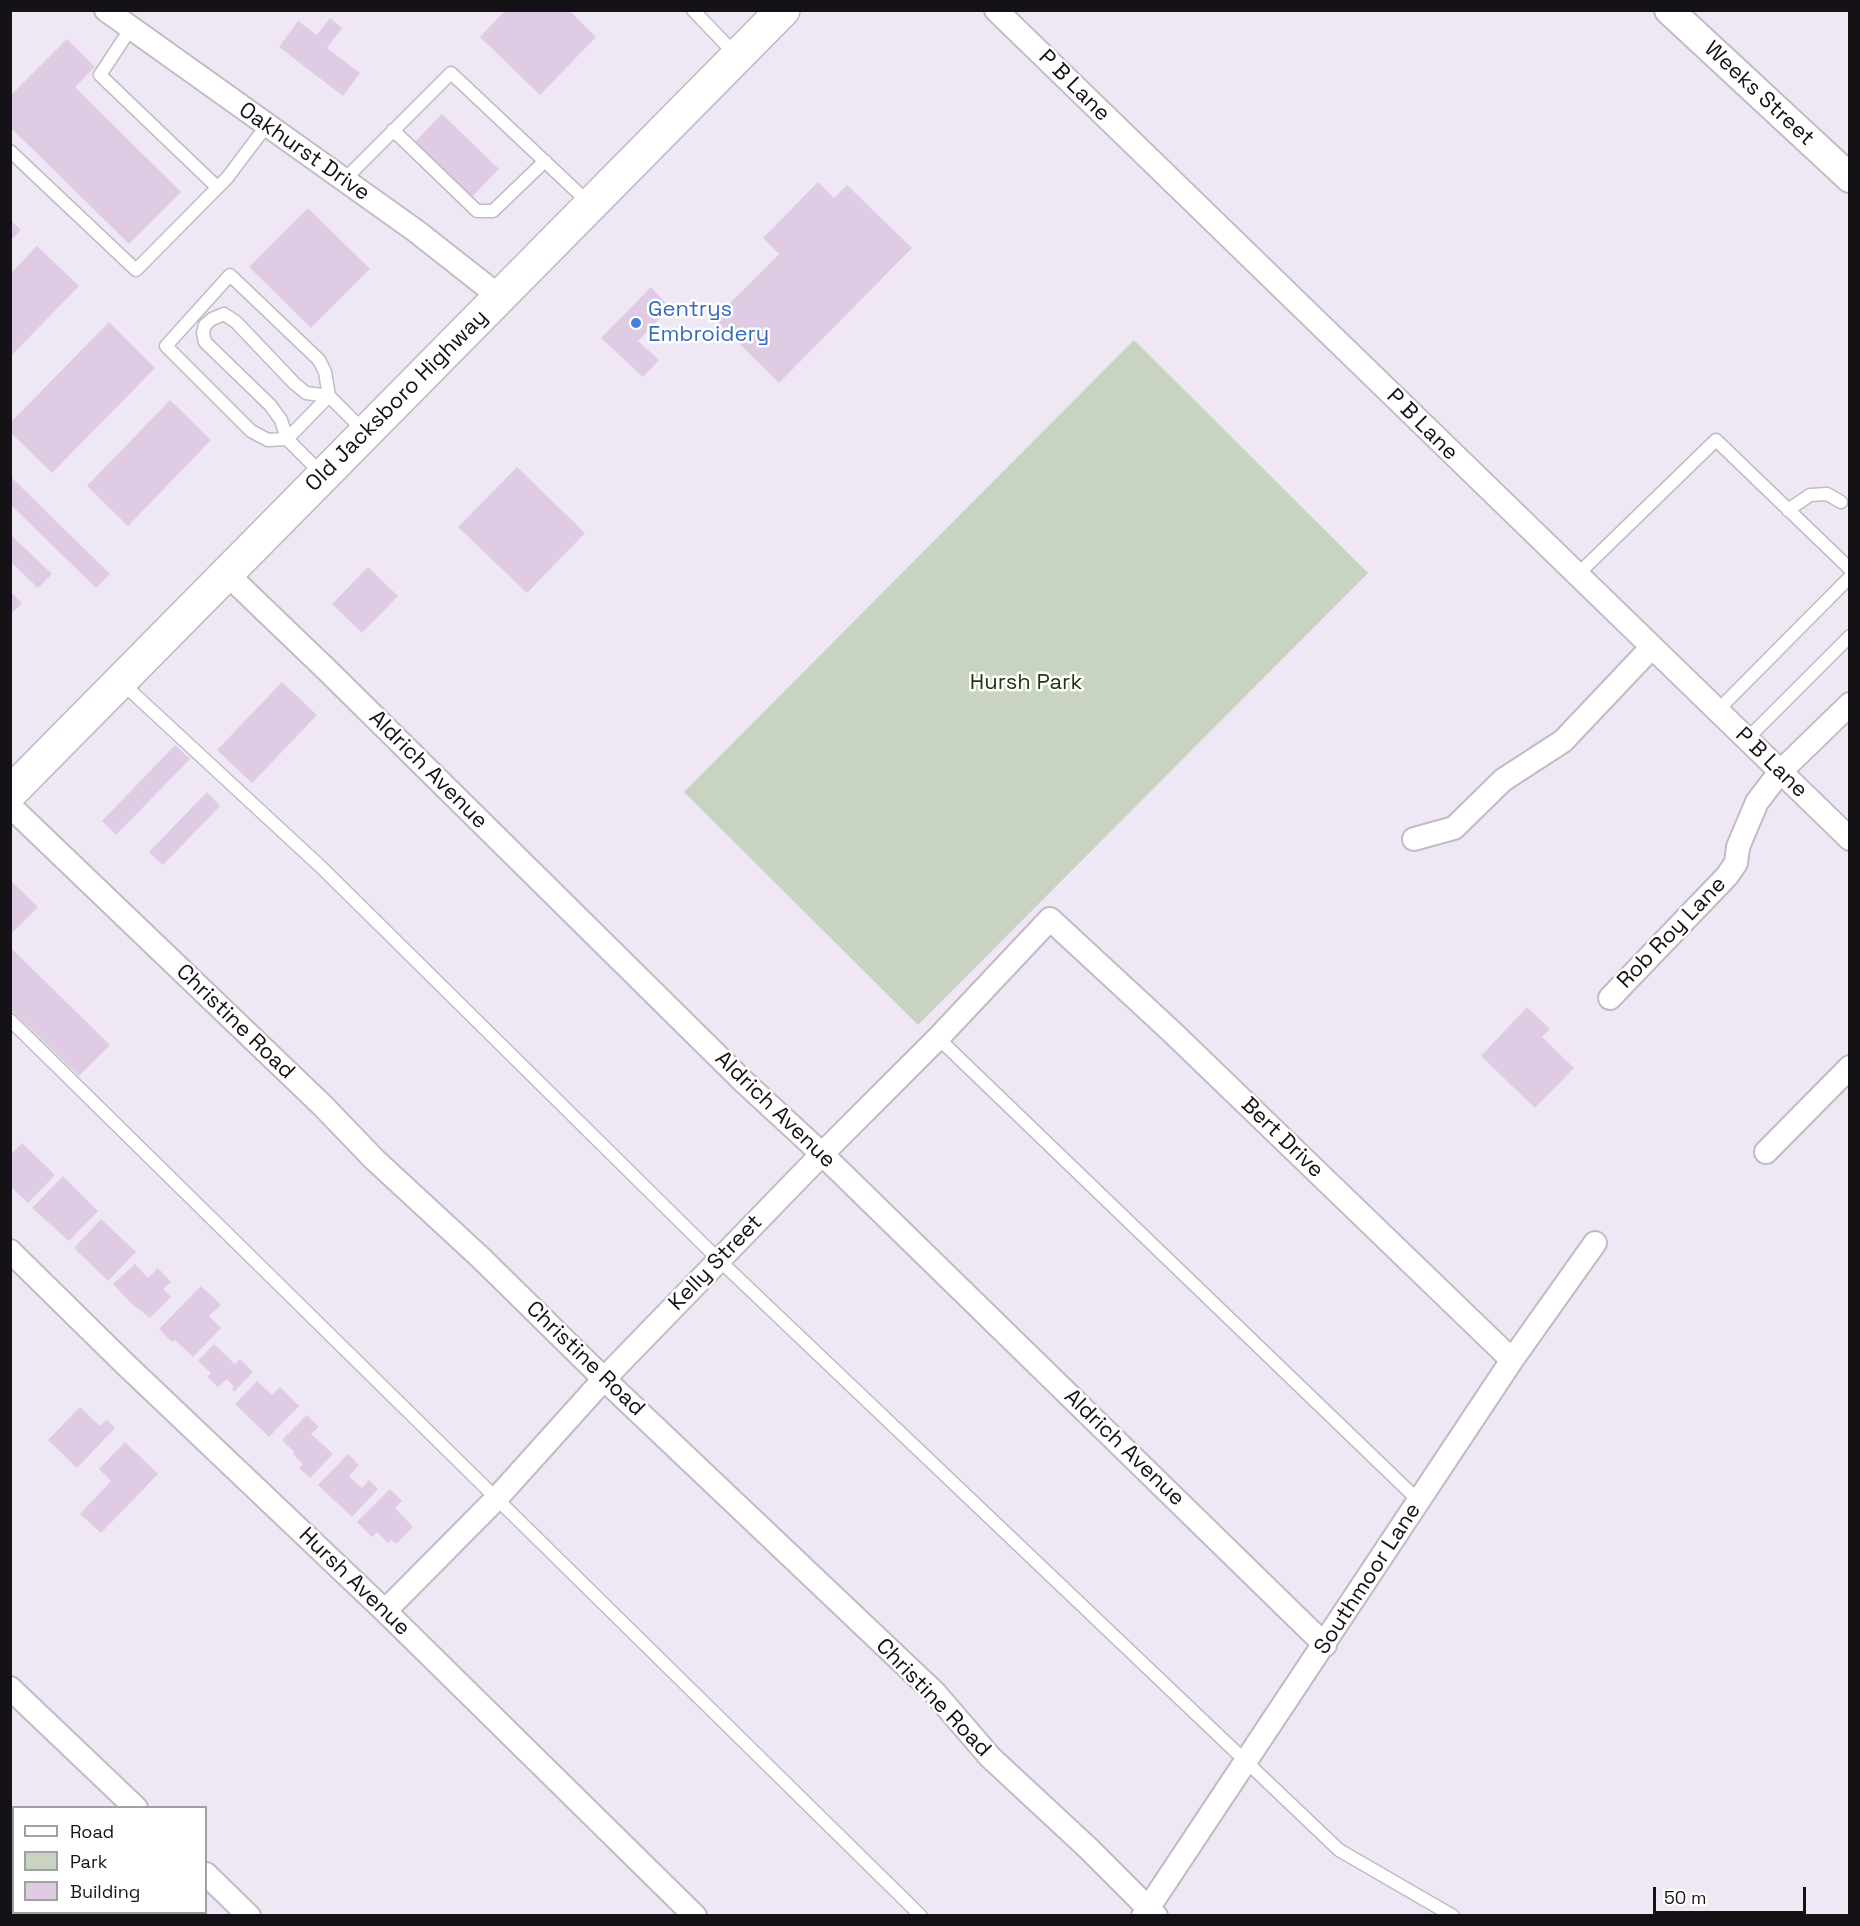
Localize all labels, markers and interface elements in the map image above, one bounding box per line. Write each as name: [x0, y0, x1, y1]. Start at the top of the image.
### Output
street label: Weeks Street: [1698, 36, 1820, 152]
street label: P B Lane: [1033, 45, 1115, 127]
street label: Oakhurst Drive: [233, 97, 375, 207]
place label: Gentrys Embroidery: [648, 297, 769, 348]
street label: Old Jacksboro Highway: [300, 304, 494, 498]
marker: Gentrys Embroidery: [629, 316, 643, 330]
street label: P B Lane: [1381, 384, 1463, 466]
park label: Hursh Park: [970, 670, 1082, 696]
street label: Aldrich Avenue: [363, 705, 493, 835]
street label: P B Lane: [1729, 722, 1813, 804]
street label: Rob Roy Lane: [1612, 872, 1732, 994]
street label: Christine Road: [170, 959, 300, 1085]
street label: Aldrich Avenue: [709, 1046, 841, 1174]
street label: Bert Drive: [1235, 1092, 1329, 1184]
street label: Kelly Street: [664, 1210, 768, 1316]
street label: Christine Road: [520, 1296, 650, 1422]
street label: Aldrich Avenue: [1058, 1384, 1190, 1512]
street label: Southmoor Lane: [1309, 1498, 1427, 1660]
street label: Hursh Avenue: [293, 1522, 415, 1642]
street label: Christine Road: [870, 1633, 996, 1763]
legend: [12, 1806, 207, 1914]
text: Road: [70, 1820, 114, 1843]
text: Park: [70, 1850, 107, 1873]
scale bar: [1656, 1875, 1809, 1913]
text: Building: [70, 1880, 140, 1903]
text: 50 m: [1664, 1886, 1706, 1909]

